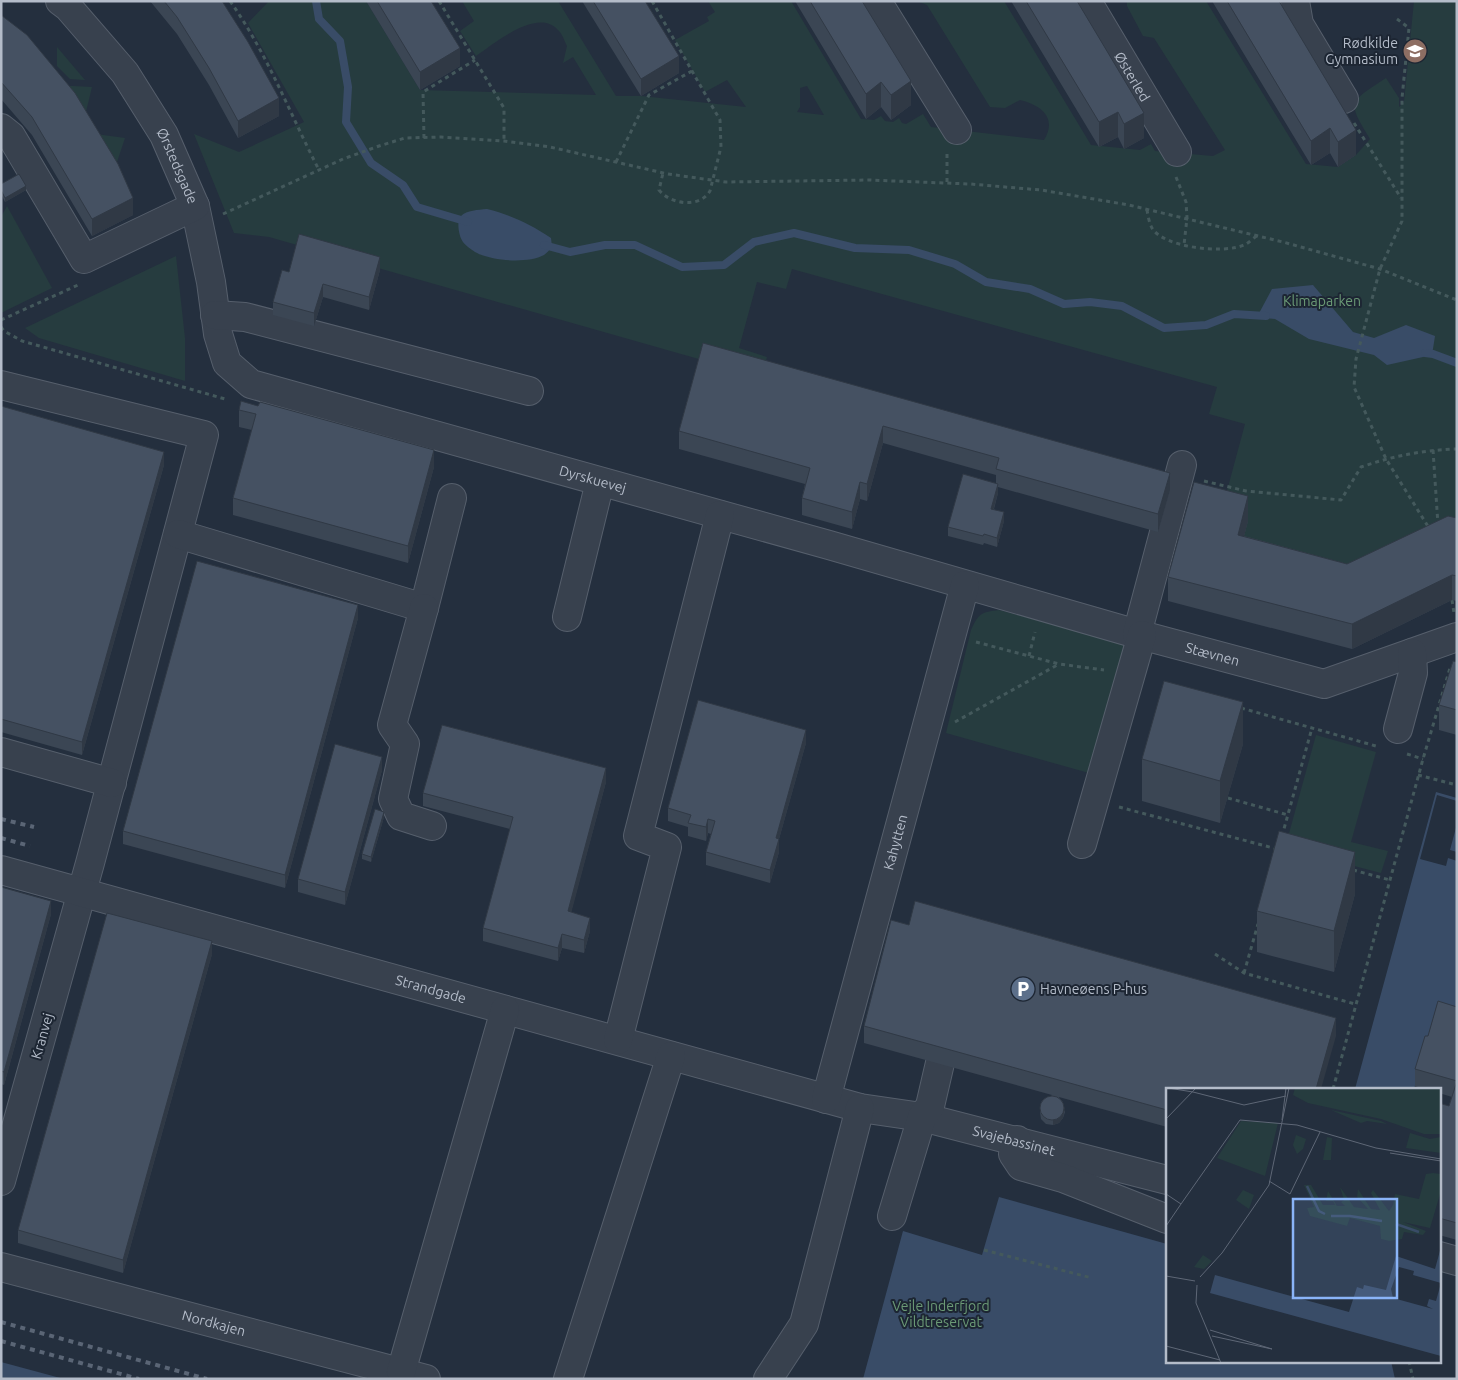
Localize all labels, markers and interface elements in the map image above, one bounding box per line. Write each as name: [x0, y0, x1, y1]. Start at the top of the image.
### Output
place label: Rødkilde Gymnasium: [1325, 35, 1398, 67]
school or university icon: Rødkilde Gymnasium: [1402, 38, 1428, 64]
street label: Østerled: [1111, 49, 1153, 104]
street label: Ørstedsgade: [154, 125, 201, 206]
park label: Klimaparken: [1283, 293, 1361, 309]
street label: Dyrskuevej: [557, 462, 628, 496]
street label: Stævnen: [1184, 639, 1241, 669]
street label: Kahytten: [880, 813, 911, 872]
street label: Strandgade: [394, 972, 468, 1007]
parking icon: Havneøens P-hus: [1010, 976, 1036, 1002]
place label: Havneøens P-hus: [1040, 981, 1147, 997]
street label: Kranvej: [28, 1011, 56, 1061]
inset map: [1166, 1088, 1440, 1362]
street label: Svajebassinet: [971, 1122, 1057, 1159]
park label: Vejle Inderfjord Vildtreservat: [892, 1298, 990, 1330]
street label: Nordkajen: [180, 1307, 247, 1339]

